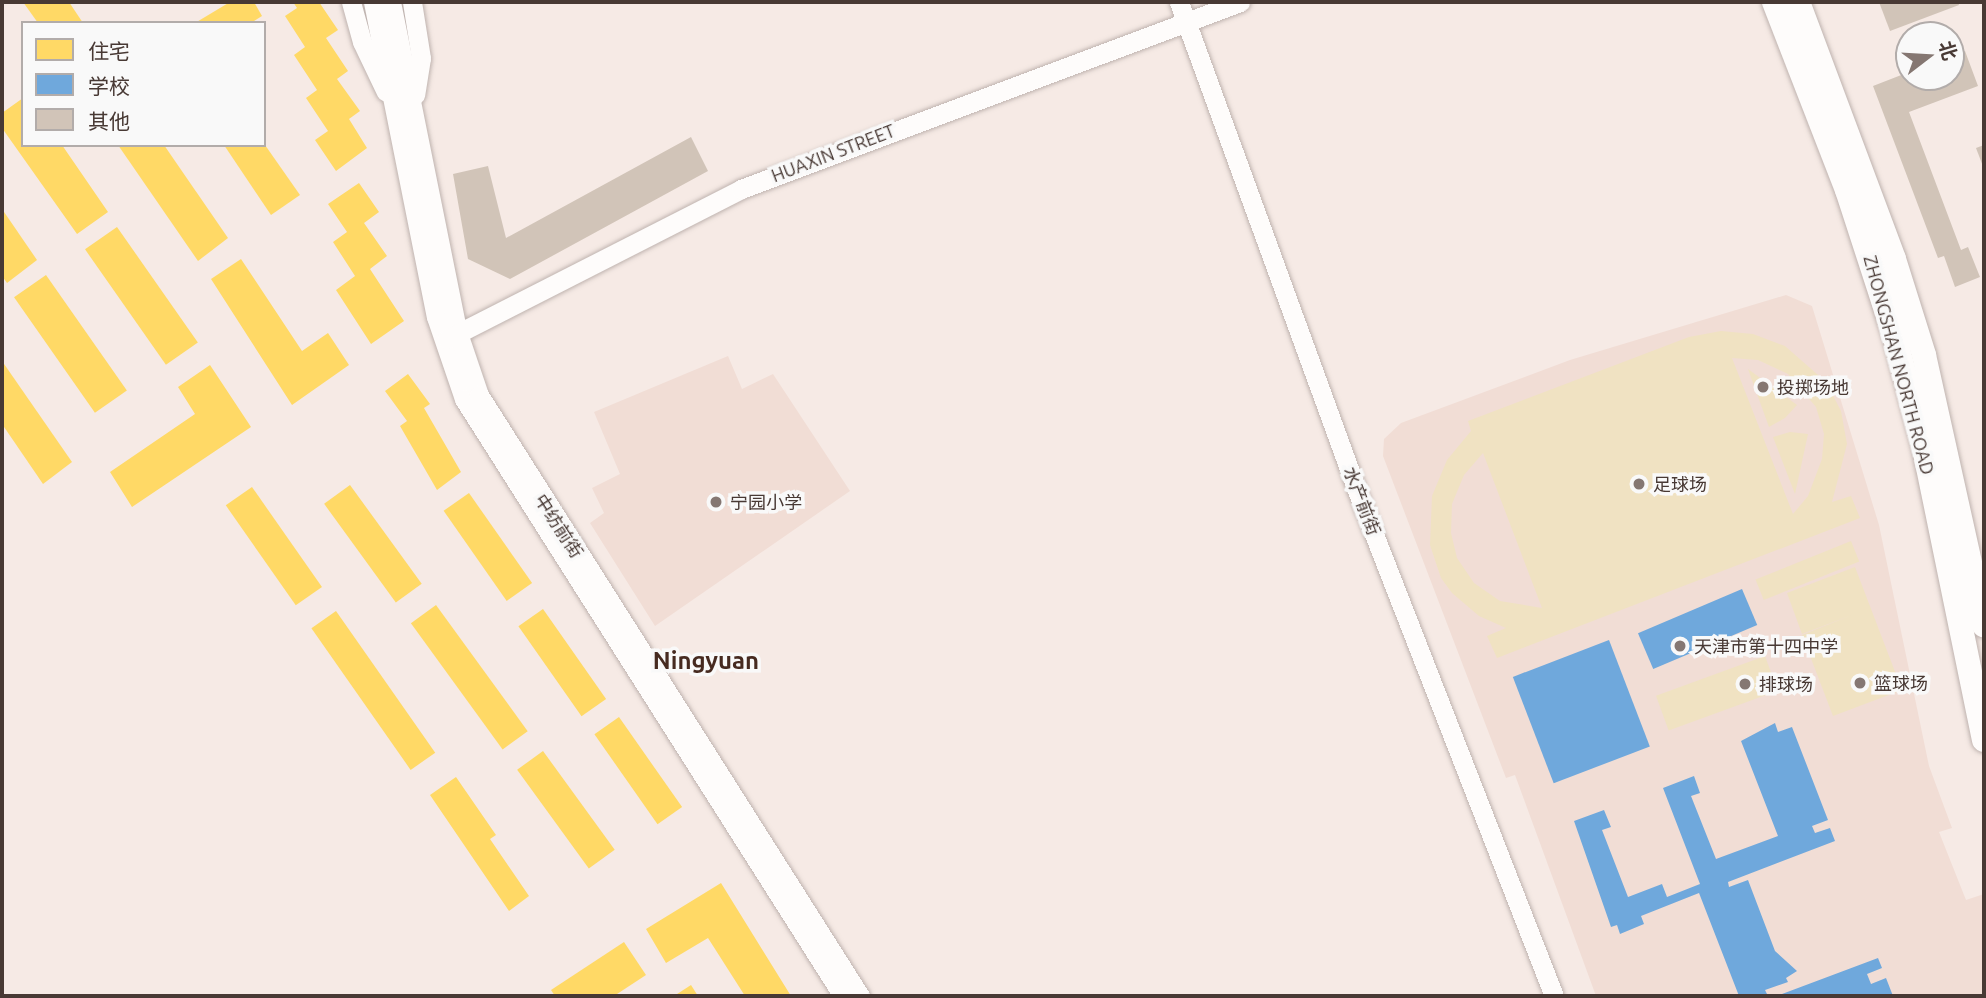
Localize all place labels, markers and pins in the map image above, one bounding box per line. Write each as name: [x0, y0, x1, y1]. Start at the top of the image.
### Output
place label: 投掷场地: [1777, 376, 1849, 398]
marker: 投掷场地: [1755, 379, 1771, 395]
place label: 足球场: [1653, 473, 1707, 495]
marker: 足球场: [1631, 476, 1647, 492]
place label: 宁园小学: [730, 491, 802, 513]
marker: 宁园小学: [708, 494, 724, 510]
place label: 天津市第十四中学: [1694, 635, 1838, 657]
marker: 天津市第十四中学: [1672, 638, 1688, 654]
place label: 篮球场: [1874, 672, 1928, 694]
place label: 排球场: [1759, 673, 1813, 695]
marker: 篮球场: [1852, 675, 1868, 691]
marker: 排球场: [1737, 676, 1753, 692]

